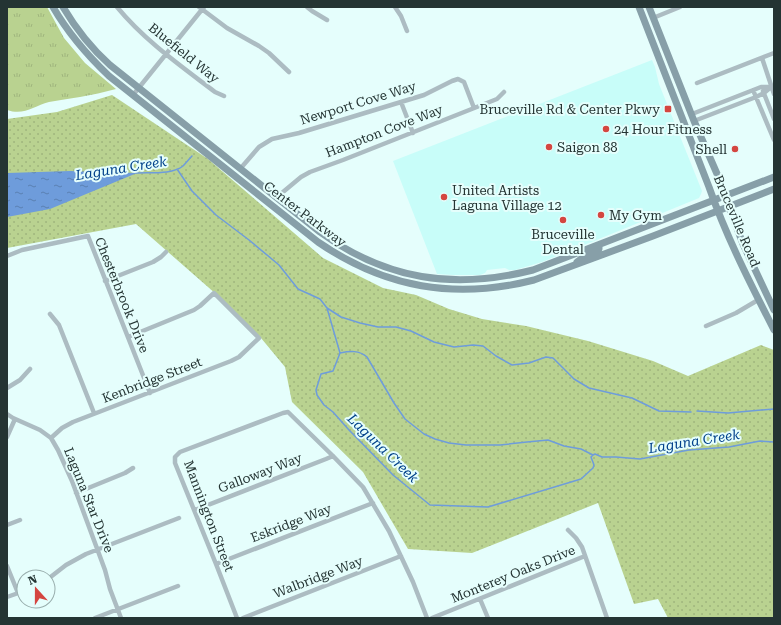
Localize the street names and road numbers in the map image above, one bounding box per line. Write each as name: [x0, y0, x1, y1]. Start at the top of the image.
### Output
street label: Bluefield Way: [146, 20, 223, 86]
street label: Newport Cove Way: [298, 78, 418, 128]
street label: Hampton Cove Way: [323, 102, 445, 160]
street label: Bruceville Road: [711, 173, 763, 270]
street label: Center Parkway: [261, 178, 349, 250]
street label: Chesterbrook Drive: [92, 235, 152, 355]
street label: Kenbridge Street: [100, 354, 204, 406]
street label: Laguna Star Drive: [61, 445, 117, 555]
street label: Galloway Way: [216, 450, 304, 496]
street label: Mannington Street: [181, 458, 237, 574]
street label: Eskridge Way: [249, 501, 334, 545]
street label: Monterey Oaks Drive: [449, 542, 577, 606]
street label: Walbridge Way: [271, 553, 365, 601]

